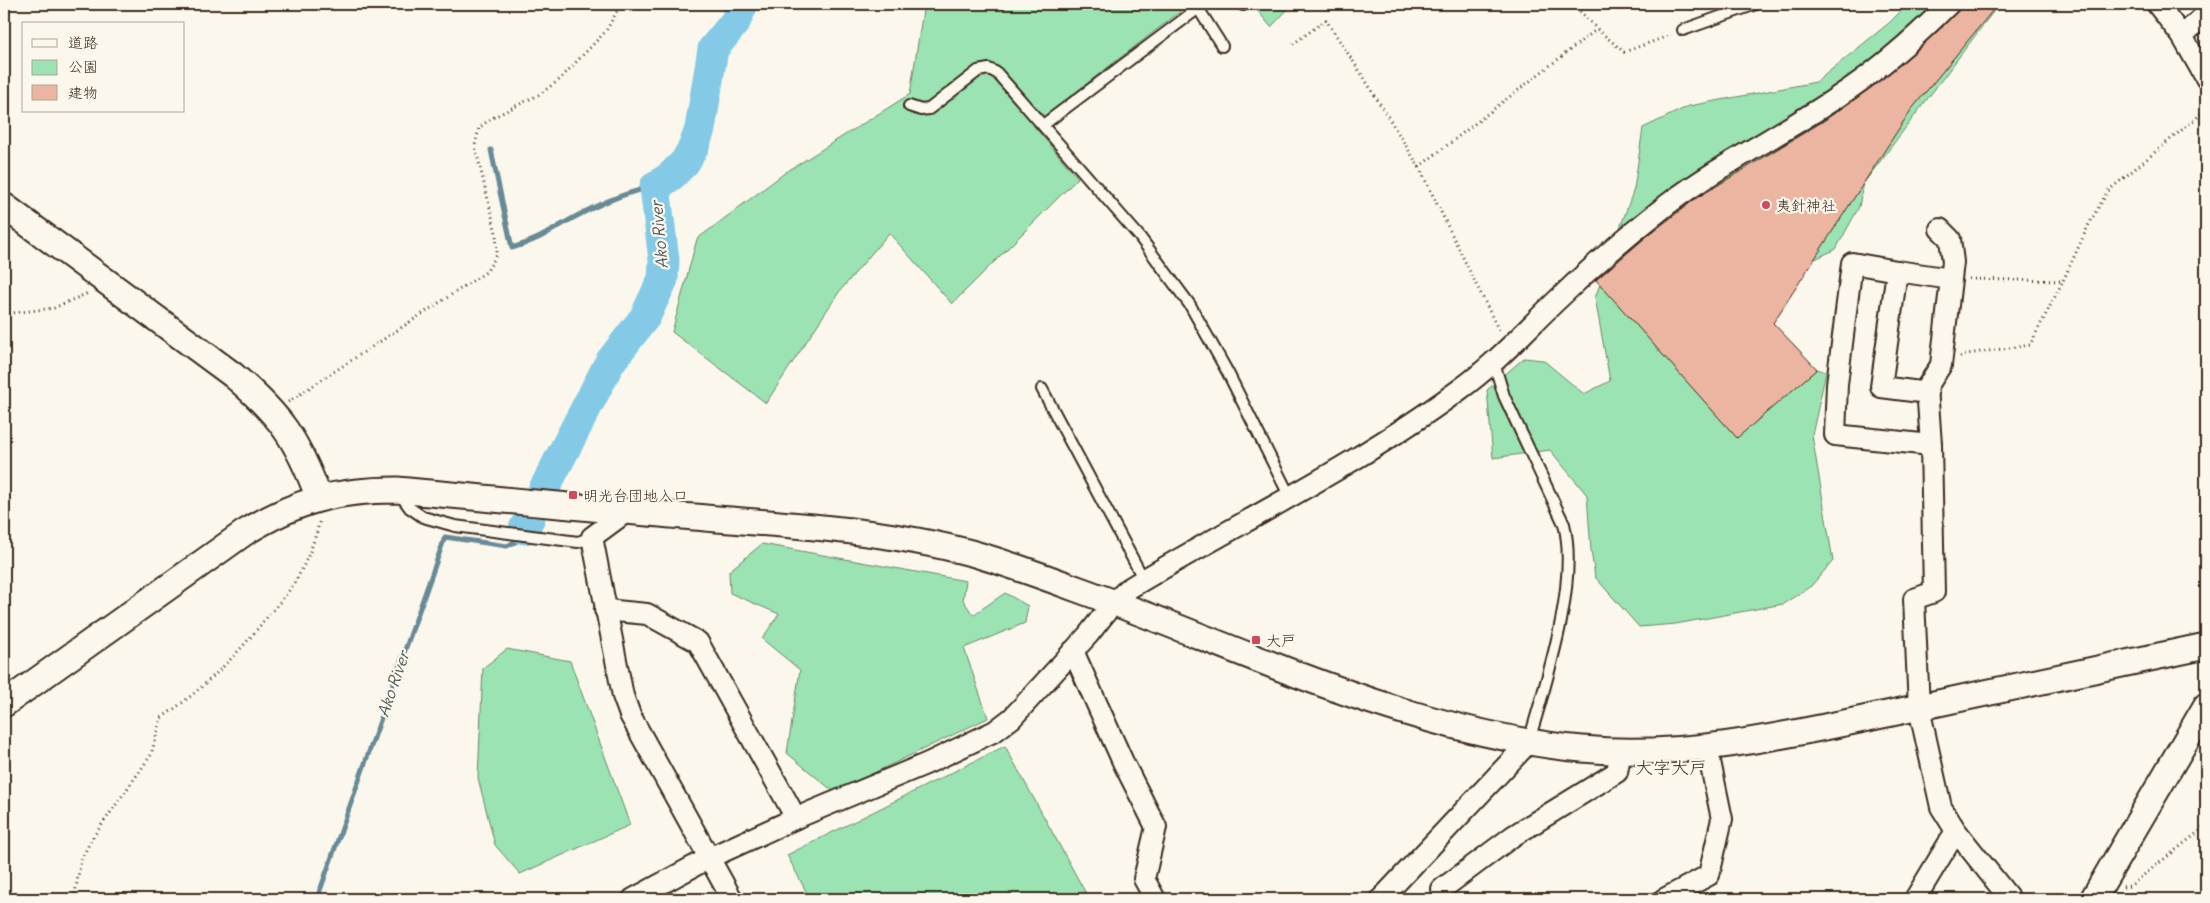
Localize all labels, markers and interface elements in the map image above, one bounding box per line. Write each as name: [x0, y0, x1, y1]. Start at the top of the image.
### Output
legend: [22, 22, 185, 112]
text: 道路: [68, 33, 98, 52]
text: 公園: [68, 57, 98, 76]
text: 建物: [68, 83, 98, 102]
place label: 夷針神社: [1776, 196, 1836, 215]
water label: Ako River: [646, 198, 672, 270]
marker: 夷針神社: [1760, 199, 1772, 211]
place label: 明光台団地入口: [583, 486, 688, 505]
marker: 明光台団地入口: [567, 489, 579, 501]
place label: 大戸: [1266, 631, 1296, 650]
marker: 大戸: [1250, 634, 1262, 646]
water label: Ako River: [373, 646, 414, 719]
district label: 大字大戸: [1635, 756, 1707, 779]

